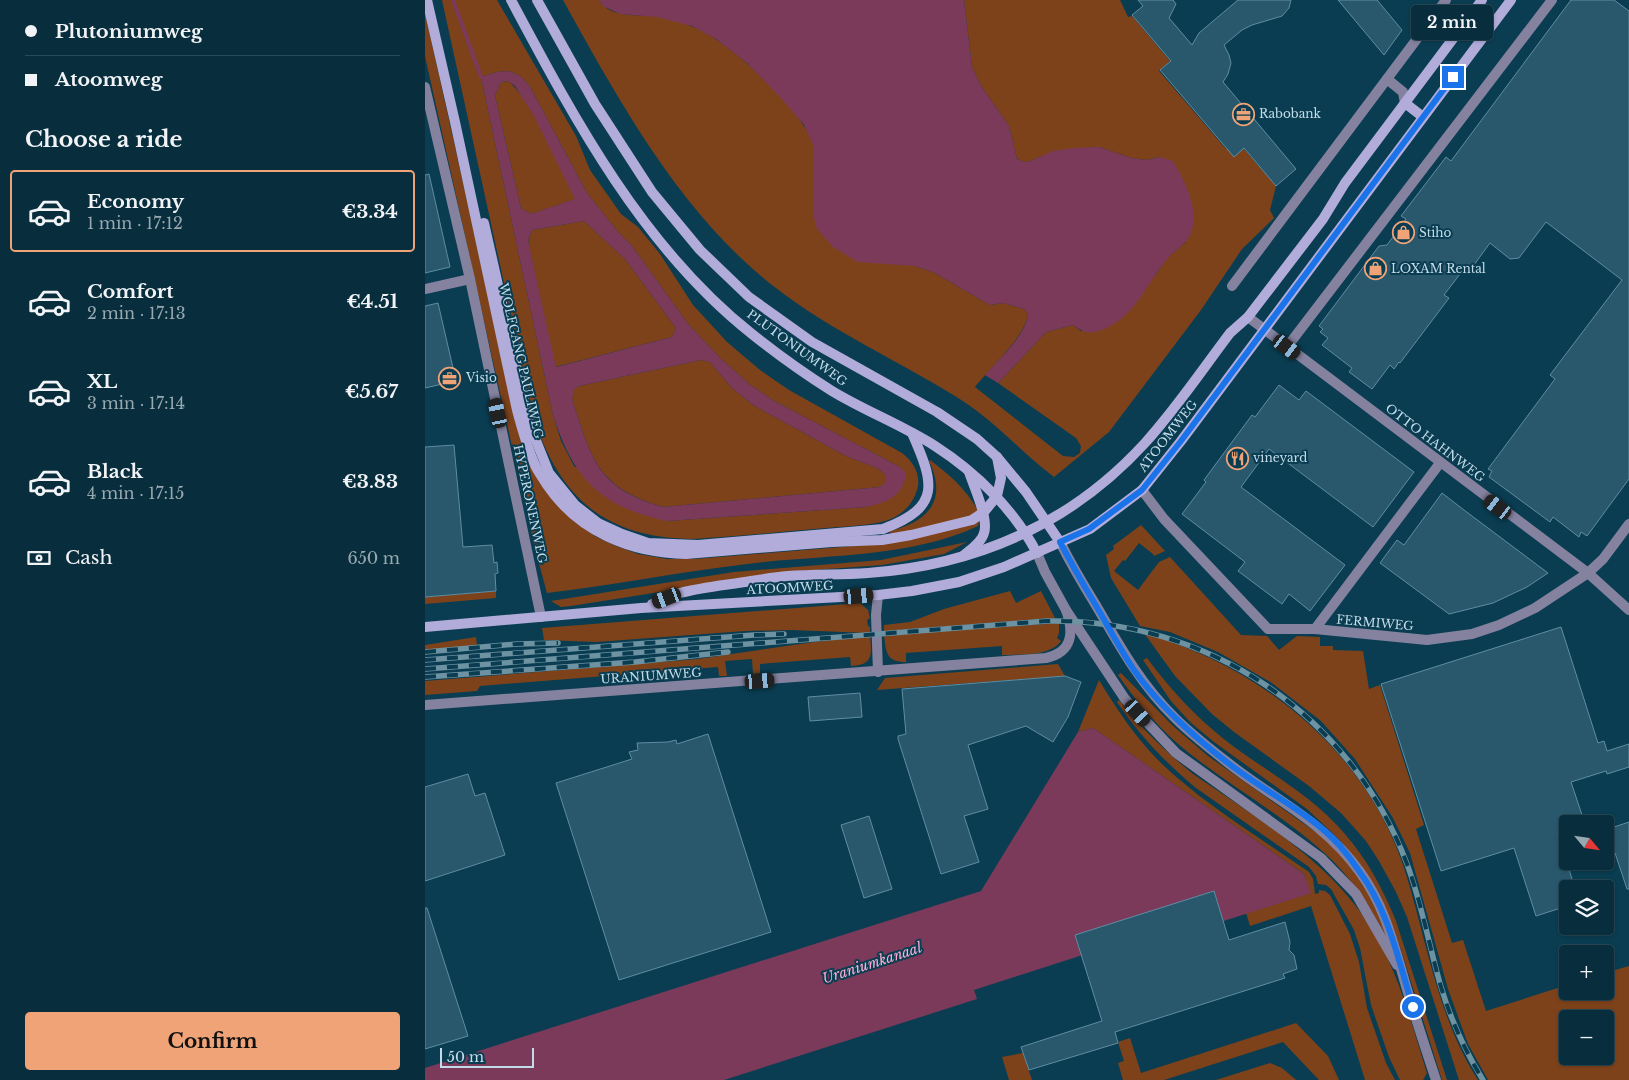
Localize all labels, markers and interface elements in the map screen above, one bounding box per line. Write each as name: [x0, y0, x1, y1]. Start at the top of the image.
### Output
callout: 2 min: [1412, 5, 1494, 40]
text: 2 min: [1427, 12, 1477, 32]
text: Plutoniumweg: [55, 20, 203, 43]
route end: [1442, 66, 1464, 88]
text: Atoomweg: [55, 68, 162, 91]
office icon: Rabobank: [1231, 102, 1255, 126]
place label: Rabobank: [1259, 106, 1322, 121]
text: Choose a ride: [25, 126, 182, 153]
icon: car: [27, 189, 72, 234]
text: Economy: [87, 190, 184, 213]
text: €3.34: [342, 200, 398, 223]
text: 1 min · 17:12: [87, 213, 183, 233]
shop icon: Stiho: [1391, 221, 1415, 245]
place label: Stiho: [1419, 225, 1452, 240]
shop icon: LOXAM Rental: [1363, 257, 1387, 281]
place label: LOXAM Rental: [1391, 261, 1486, 276]
icon: car: [27, 279, 72, 324]
text: Comfort: [87, 280, 174, 303]
street label: WOLFGANG PAULIWEG: [496, 281, 547, 441]
text: €4.51: [346, 290, 398, 313]
text: 2 min · 17:13: [87, 303, 186, 323]
street label: PLUTONIUMWEG: [744, 306, 851, 389]
car: [1270, 332, 1303, 362]
office icon: Visio: [438, 366, 462, 390]
icon: car: [27, 369, 72, 414]
text: XL: [87, 370, 117, 393]
place label: Visio: [465, 370, 497, 385]
text: €5.67: [345, 380, 398, 403]
text: 3 min · 17:14: [87, 393, 185, 413]
street label: ATOOMWEG: [1134, 396, 1201, 475]
car: [487, 397, 508, 429]
street label: OTTO HAHNWEG: [1383, 400, 1488, 485]
street label: HYPERONENWEG: [511, 443, 551, 565]
restaurant icon: vineyard: [1225, 446, 1249, 470]
place label: vineyard: [1253, 450, 1307, 465]
icon: car: [27, 459, 72, 504]
text: Black: [87, 460, 143, 483]
text: €3.83: [342, 470, 398, 493]
text: 4 min · 17:15: [87, 483, 184, 503]
car: [1481, 492, 1514, 522]
icon: cash: [25, 544, 53, 572]
text: Cash: [65, 546, 112, 569]
text: 650 m: [347, 548, 400, 568]
street label: ATOOMWEG: [745, 578, 834, 597]
car: [650, 586, 683, 610]
car: [843, 587, 874, 605]
street label: FERMIWEG: [1336, 612, 1415, 633]
street label: URANIUMWEG: [600, 664, 703, 687]
car: [744, 672, 775, 690]
car: [1122, 697, 1153, 729]
north arrow: [1559, 815, 1614, 870]
map controls: [1559, 815, 1614, 1065]
button: layers: [1559, 880, 1614, 935]
water label: Uraniumkanaal: [820, 938, 925, 988]
button: +: [1559, 945, 1614, 1000]
route start: [1402, 996, 1424, 1018]
button: −: [1559, 1010, 1614, 1065]
button: Confirm: [25, 1012, 400, 1070]
scale bar: [440, 1045, 534, 1068]
text: 50 m: [447, 1048, 484, 1066]

